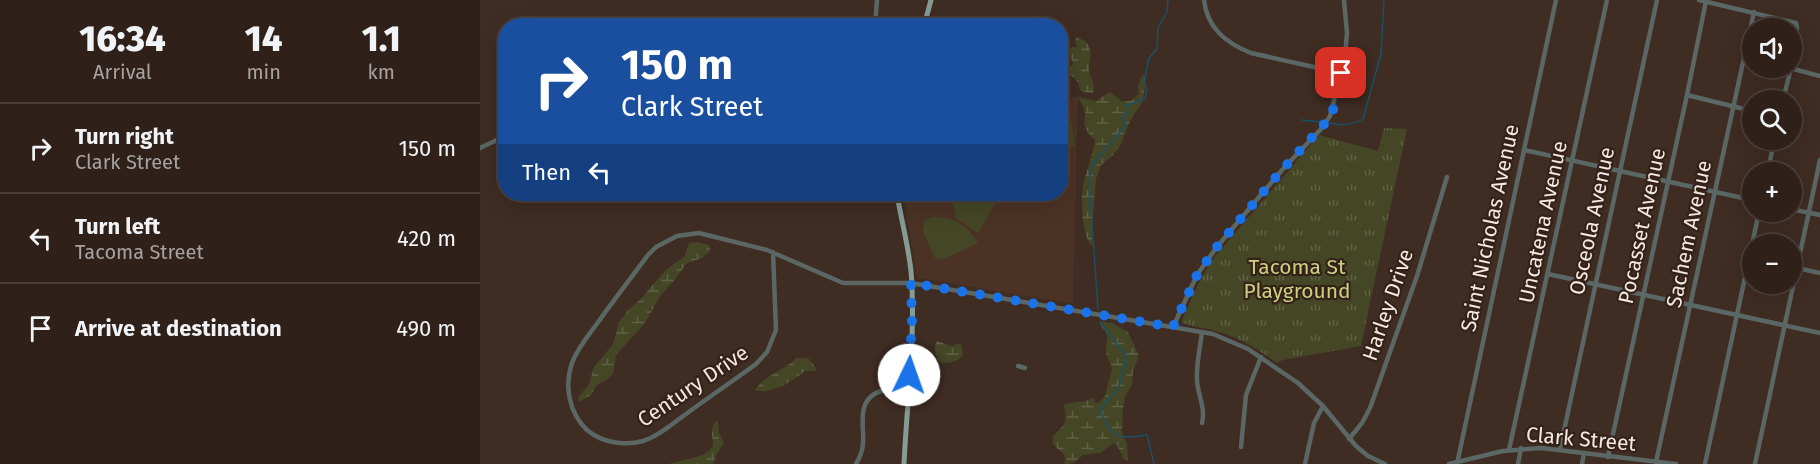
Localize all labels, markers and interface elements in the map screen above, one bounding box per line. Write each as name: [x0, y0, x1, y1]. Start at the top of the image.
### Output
text: 16:34: [79, 17, 166, 61]
text: 14: [245, 17, 283, 61]
text: 1.1: [362, 17, 401, 61]
map controls: [1742, 18, 1802, 294]
button: sound: [1742, 18, 1802, 78]
text: 150 m: [621, 40, 733, 90]
icon: right: [522, 42, 600, 120]
pin: [1315, 47, 1366, 98]
icon: arrive: [1324, 56, 1357, 89]
text: Arrival: [93, 60, 152, 84]
text: min: [246, 60, 281, 84]
text: km: [368, 60, 395, 84]
button: search: [1742, 90, 1802, 150]
text: Clark Street: [621, 91, 763, 123]
street label: Saint Nicholas Avenue: [1455, 122, 1525, 334]
text: Turn right: [75, 123, 174, 150]
icon: right: [24, 132, 57, 165]
text: 150 m: [398, 135, 456, 162]
street label: Uncatena Avenue: [1513, 139, 1573, 305]
street label: Osceola Avenue: [1564, 145, 1620, 297]
street label: Pocasset Avenue: [1613, 146, 1671, 306]
text: Clark Street: [75, 150, 180, 174]
icon: left: [583, 156, 616, 189]
street label: Sachem Avenue: [1661, 158, 1717, 310]
text: Then: [522, 159, 571, 186]
button: +: [1742, 162, 1802, 222]
text: Turn left: [75, 213, 160, 240]
icon: left: [24, 222, 57, 255]
text: 420 m: [397, 225, 456, 252]
button: −: [1742, 234, 1802, 294]
text: Tacoma Street: [75, 240, 204, 264]
street label: Harley Drive: [1357, 246, 1419, 364]
park label: Tacoma St Playground: [1243, 254, 1351, 304]
icon: arrive: [24, 312, 57, 345]
text: Arrive at destination: [75, 315, 282, 342]
text: 490 m: [396, 315, 456, 342]
street label: Century Drive: [633, 339, 753, 433]
position arrow: [877, 343, 941, 407]
street label: Clark Street: [1525, 421, 1638, 457]

